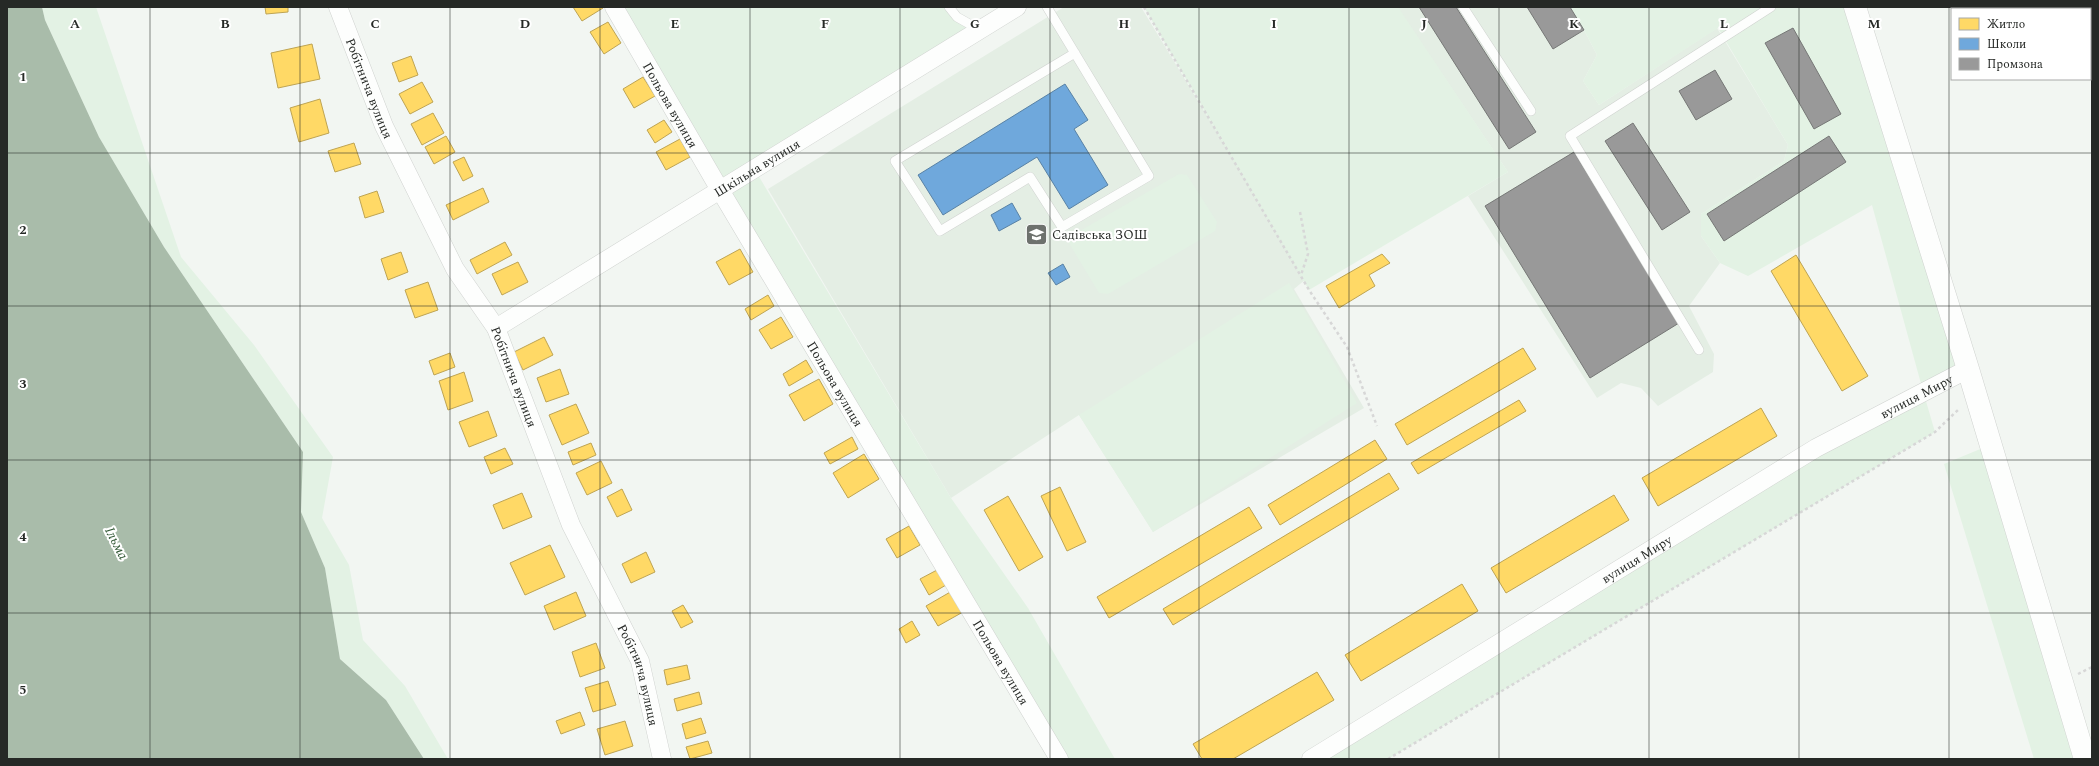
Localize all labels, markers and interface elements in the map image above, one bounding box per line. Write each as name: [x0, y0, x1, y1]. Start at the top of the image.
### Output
legend: [1951, 8, 2091, 80]
text: A: [70, 14, 80, 34]
text: B: [220, 14, 230, 34]
text: C: [370, 14, 380, 34]
text: D: [520, 14, 530, 34]
text: E: [671, 14, 680, 34]
text: F: [821, 14, 829, 34]
text: G: [970, 14, 980, 34]
text: H: [1119, 14, 1130, 34]
text: I: [1271, 14, 1277, 34]
text: J: [1421, 14, 1427, 34]
text: K: [1569, 14, 1579, 34]
text: L: [1720, 14, 1728, 34]
text: M: [1868, 14, 1881, 34]
text: Житло: [1987, 15, 2025, 34]
street label: Робітнича вулиця: [340, 35, 398, 142]
text: Школи: [1987, 35, 2026, 54]
text: Промзона: [1987, 55, 2043, 74]
street label: Польова вулиця: [637, 59, 703, 152]
text: 1: [19, 67, 27, 87]
street label: Шкільна вулиця: [710, 134, 804, 203]
text: 2: [19, 220, 27, 240]
school or university icon: Садівська ЗОШ: [1023, 221, 1049, 247]
place label: Садівська ЗОШ: [1052, 225, 1147, 245]
street label: Робітнича вулиця: [485, 323, 542, 430]
street label: Польова вулиця: [801, 338, 868, 431]
street label: вулиця Миру: [1877, 369, 1957, 424]
text: 3: [19, 374, 27, 394]
water label: Ільма: [99, 523, 134, 563]
text: 4: [19, 527, 27, 547]
street label: вулиця Миру: [1598, 530, 1677, 589]
street label: Польова вулиця: [967, 616, 1034, 709]
street label: Робітнича вулиця: [612, 621, 663, 728]
text: 5: [19, 680, 27, 700]

